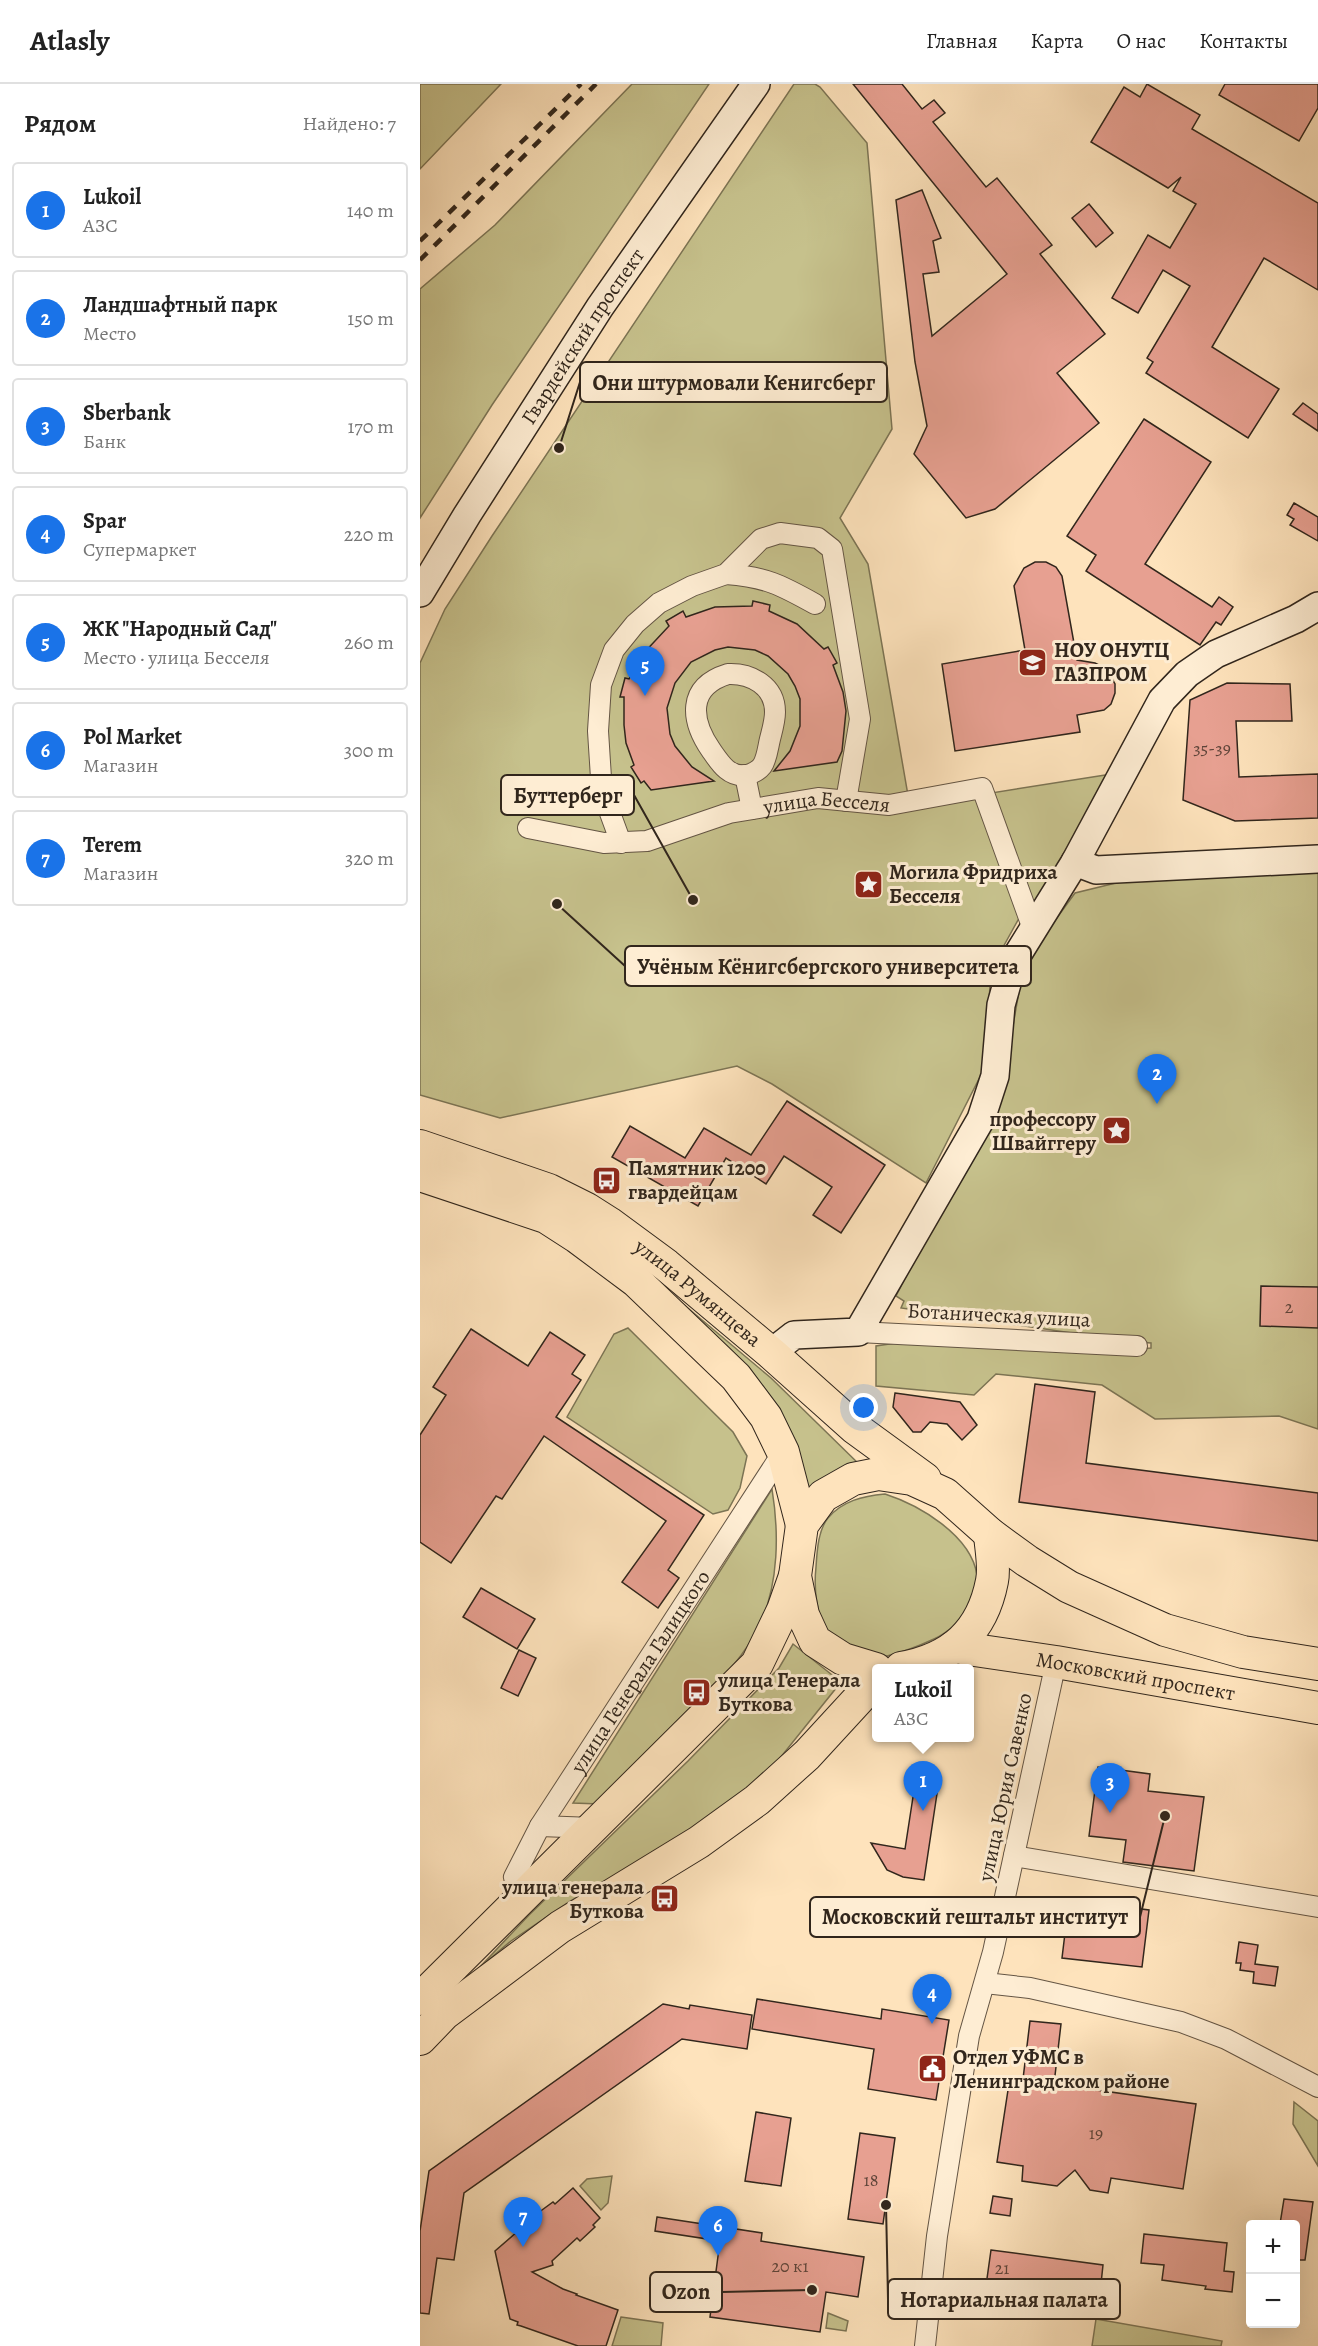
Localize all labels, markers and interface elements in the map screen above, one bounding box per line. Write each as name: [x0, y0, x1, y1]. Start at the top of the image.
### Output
text: Atlasly: [30, 22, 109, 60]
text: Главная: [926, 27, 998, 55]
text: Карта: [1031, 27, 1083, 55]
text: О нас: [1116, 27, 1166, 55]
text: Контакты: [1199, 27, 1288, 55]
text: Рядом: [24, 106, 96, 141]
text: Найдено: 7: [303, 110, 396, 137]
text: Lukoil: [83, 182, 141, 212]
text: 1: [42, 197, 49, 224]
text: 140 m: [347, 197, 394, 224]
text: АЗС: [83, 212, 118, 239]
street label: Гвардейский проспект: [515, 243, 651, 430]
text: Ландшафтный парк: [83, 290, 278, 320]
text: 2: [41, 305, 50, 332]
text: 150 m: [347, 305, 394, 332]
text: Место: [83, 320, 136, 347]
callout: Они штурмовали Кенигсберг: [580, 362, 887, 402]
text: Они штурмовали Кенигсберг: [593, 368, 876, 398]
text: Sberbank: [83, 398, 171, 428]
text: 3: [41, 413, 50, 440]
text: 170 m: [348, 413, 394, 440]
text: Банк: [83, 428, 126, 455]
text: Spar: [83, 506, 126, 536]
text: 4: [41, 521, 50, 548]
text: 220 m: [344, 521, 394, 548]
text: Супермаркет: [83, 536, 197, 563]
text: ЖК "Народный Сад": [83, 614, 277, 644]
text: 5: [41, 629, 50, 656]
text: 260 m: [344, 629, 394, 656]
place label: НОУ ОНУТЦ ГАЗПРОМ: [1054, 636, 1169, 688]
text: Место · улица Бесселя: [83, 644, 270, 671]
pin: 5: [626, 646, 664, 696]
school or university icon: НОУ ОНУТЦ ГАЗПРОМ: [1017, 646, 1049, 678]
text: Pol Market: [83, 722, 182, 752]
house number: 35-39: [1193, 736, 1231, 760]
text: 6: [41, 737, 50, 764]
text: 300 m: [344, 737, 394, 764]
text: Магазин: [83, 752, 158, 779]
callout: Буттерберг: [501, 775, 634, 815]
text: Буттерберг: [513, 781, 623, 811]
street label: улица Бесселя: [760, 784, 891, 821]
text: Terem: [83, 830, 142, 860]
text: 7: [41, 845, 50, 872]
text: 320 m: [345, 845, 394, 872]
place label: Могила Фридриха Бесселя: [889, 858, 1058, 910]
text: Магазин: [83, 860, 158, 887]
place icon: Могила Фридриха Бесселя: [852, 868, 884, 900]
callout: Учёным Кёнигсбергского университета: [625, 946, 1031, 986]
text: Учёным Кёнигсбергского университета: [637, 952, 1020, 982]
pin: 2: [1138, 1054, 1176, 1104]
place label: профессору Швайггеру: [989, 1105, 1097, 1157]
place icon: профессору Швайггеру: [1101, 1115, 1133, 1147]
place label: Памятник 1200 гвардейцам: [628, 1154, 766, 1206]
bus stop icon: Памятник 1200 гвардейцам: [591, 1164, 623, 1196]
street label: улица Румянцева: [628, 1232, 768, 1353]
house number: 2: [1285, 1295, 1294, 1319]
street label: Ботаническая улица: [907, 1296, 1092, 1334]
your location: [849, 1393, 878, 1422]
street label: улица Генерала Галицкого: [564, 1565, 717, 1779]
street label: Московский проспект: [1034, 1645, 1237, 1707]
popup: [872, 1664, 974, 1742]
place label: улица Генерала Буткова: [717, 1666, 860, 1718]
text: Lukoil: [894, 1675, 952, 1705]
bus stop icon: улица Генерала Буткова: [681, 1676, 713, 1708]
street label: улица Юрия Савенко: [971, 1690, 1039, 1885]
text: АЗС: [894, 1705, 929, 1732]
pin: 1: [904, 1762, 942, 1811]
pin: 3: [1090, 1764, 1130, 1813]
place label: улица генерала Буткова: [501, 1873, 644, 1925]
bus stop icon: улица генерала Буткова: [649, 1883, 681, 1915]
callout: Московский гештальт институт: [810, 1897, 1140, 1937]
text: Московский гештальт институт: [822, 1902, 1128, 1932]
pin: 4: [912, 1974, 952, 2024]
place label: Отдел УФМС в Ленинградском районе: [953, 2043, 1170, 2095]
public building icon: Отдел УФМС в Ленинградском районе: [916, 2053, 948, 2085]
house number: 19: [1089, 2121, 1103, 2145]
house number: 18: [864, 2168, 878, 2192]
pin: 7: [504, 2198, 542, 2247]
pin: 6: [698, 2206, 738, 2256]
map controls: [1246, 2220, 1300, 2328]
button: +: [1246, 2220, 1300, 2274]
house number: 20 к1: [771, 2254, 809, 2278]
house number: 21: [995, 2256, 1009, 2280]
callout: Ozon: [650, 2272, 722, 2312]
button: −: [1246, 2274, 1300, 2328]
text: Ozon: [662, 2277, 710, 2307]
callout: Нотариальная палата: [888, 2279, 1120, 2319]
text: Нотариальная палата: [900, 2285, 1108, 2315]

